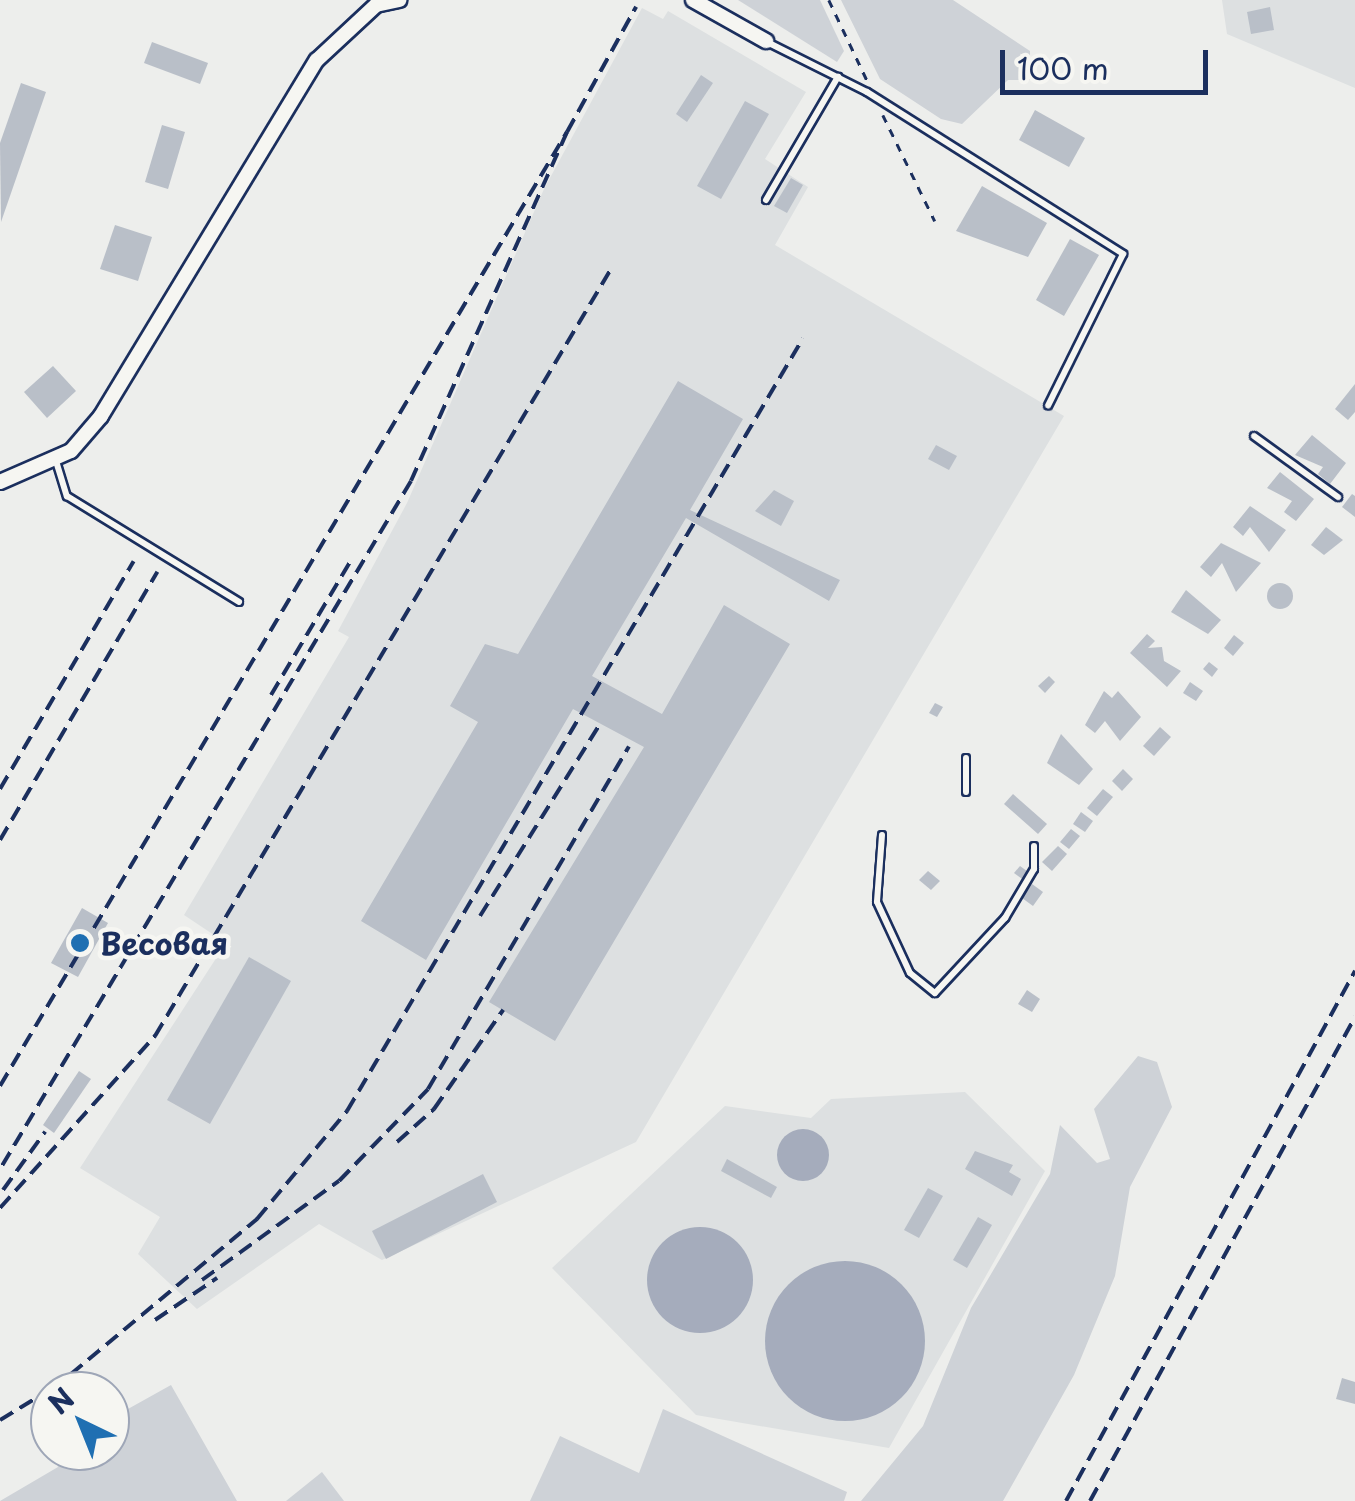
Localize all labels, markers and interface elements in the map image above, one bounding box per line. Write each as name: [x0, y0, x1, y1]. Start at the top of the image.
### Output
scale bar: [1005, 30, 1212, 92]
text: 100 m: [1017, 45, 1109, 90]
place label: Весовая: [100, 925, 228, 961]
marker: Весовая: [69, 932, 91, 954]
north arrow: [30, 1371, 130, 1471]
text: N: [38, 1377, 83, 1423]

